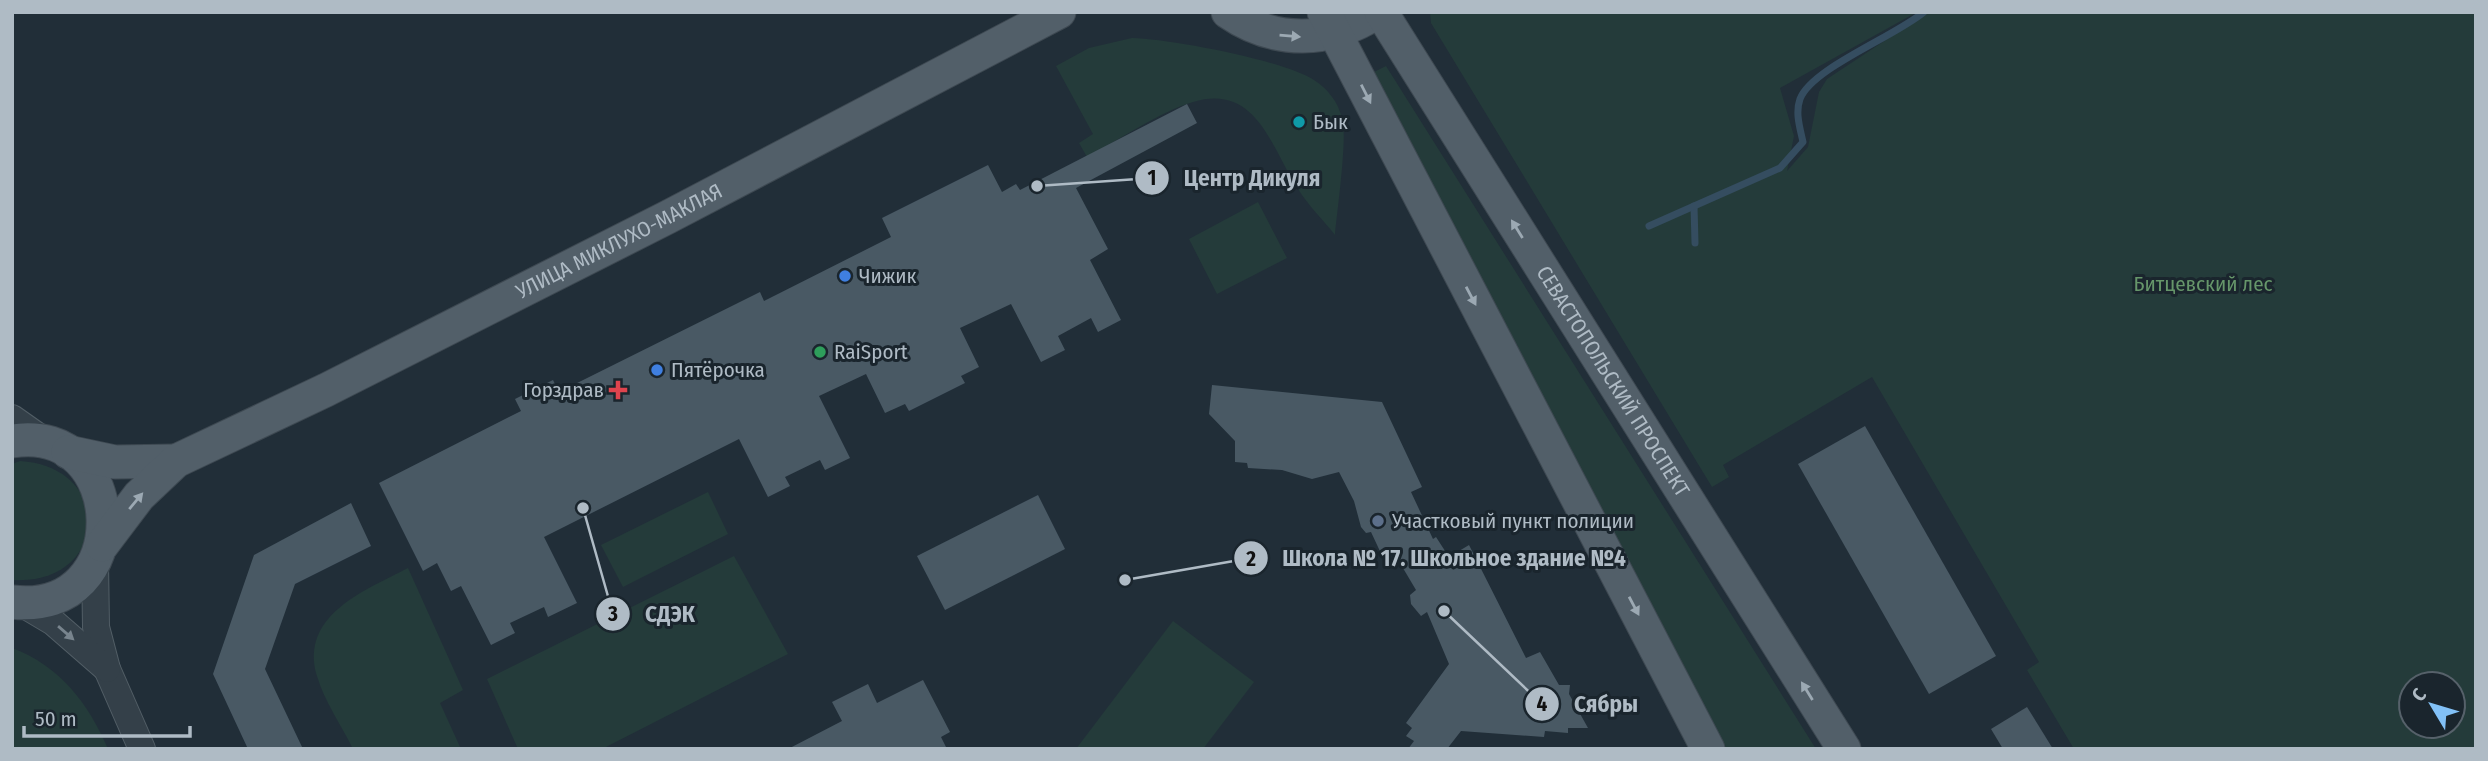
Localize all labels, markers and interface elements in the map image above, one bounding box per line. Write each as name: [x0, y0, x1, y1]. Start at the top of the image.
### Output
one-way arrow: [1279, 31, 1301, 42]
one-way arrow: [1361, 84, 1372, 104]
place label: Бык: [1313, 109, 1348, 135]
marker: Бык: [1291, 114, 1307, 130]
callout: Центр Дикуля: [1135, 156, 1334, 200]
text: Центр Дикуля: [1184, 164, 1320, 192]
text: 1: [1148, 165, 1156, 191]
street label: УЛИЦА МИКЛУХО-МАКЛАЯ: [511, 178, 727, 305]
one-way arrow: [1510, 219, 1523, 238]
street label: СЕВАСТОПОЛЬСКИЙ ПРОСПЕКТ: [1531, 261, 1695, 502]
place label: Чижик: [859, 263, 917, 289]
marker: Чижик: [837, 268, 853, 284]
park label: Битцевский лес: [2133, 271, 2273, 297]
one-way arrow: [1465, 286, 1477, 306]
place label: RaiSport: [834, 339, 908, 365]
marker: RaiSport: [812, 344, 828, 360]
place label: Пятёрочка: [671, 357, 765, 383]
marker: Пятёрочка: [649, 362, 665, 378]
place label: Горздрав: [523, 377, 604, 403]
marker: Горздрав: [610, 382, 626, 398]
one-way arrow: [129, 492, 144, 510]
place label: Участковый пункт полиции: [1391, 508, 1634, 534]
marker: Участковый пункт полиции: [1370, 513, 1386, 529]
callout: Школа № 17. Школьное здание №4: [1234, 536, 1640, 580]
text: Школа № 17. Школьное здание №4: [1282, 544, 1626, 572]
text: 2: [1245, 546, 1256, 572]
callout: СДЭК: [596, 592, 709, 636]
one-way arrow: [1628, 596, 1639, 616]
text: СДЭК: [645, 600, 696, 628]
text: 3: [607, 601, 618, 627]
one-way arrow: [57, 625, 75, 641]
north arrow: [2397, 670, 2467, 740]
one-way arrow: [1801, 681, 1814, 701]
callout: Сябры: [1525, 682, 1652, 726]
text: С: [2407, 684, 2431, 706]
text: Сябры: [1574, 690, 1638, 718]
text: 4: [1537, 691, 1548, 717]
scale bar: [24, 694, 191, 738]
text: 50 m: [35, 706, 77, 732]

